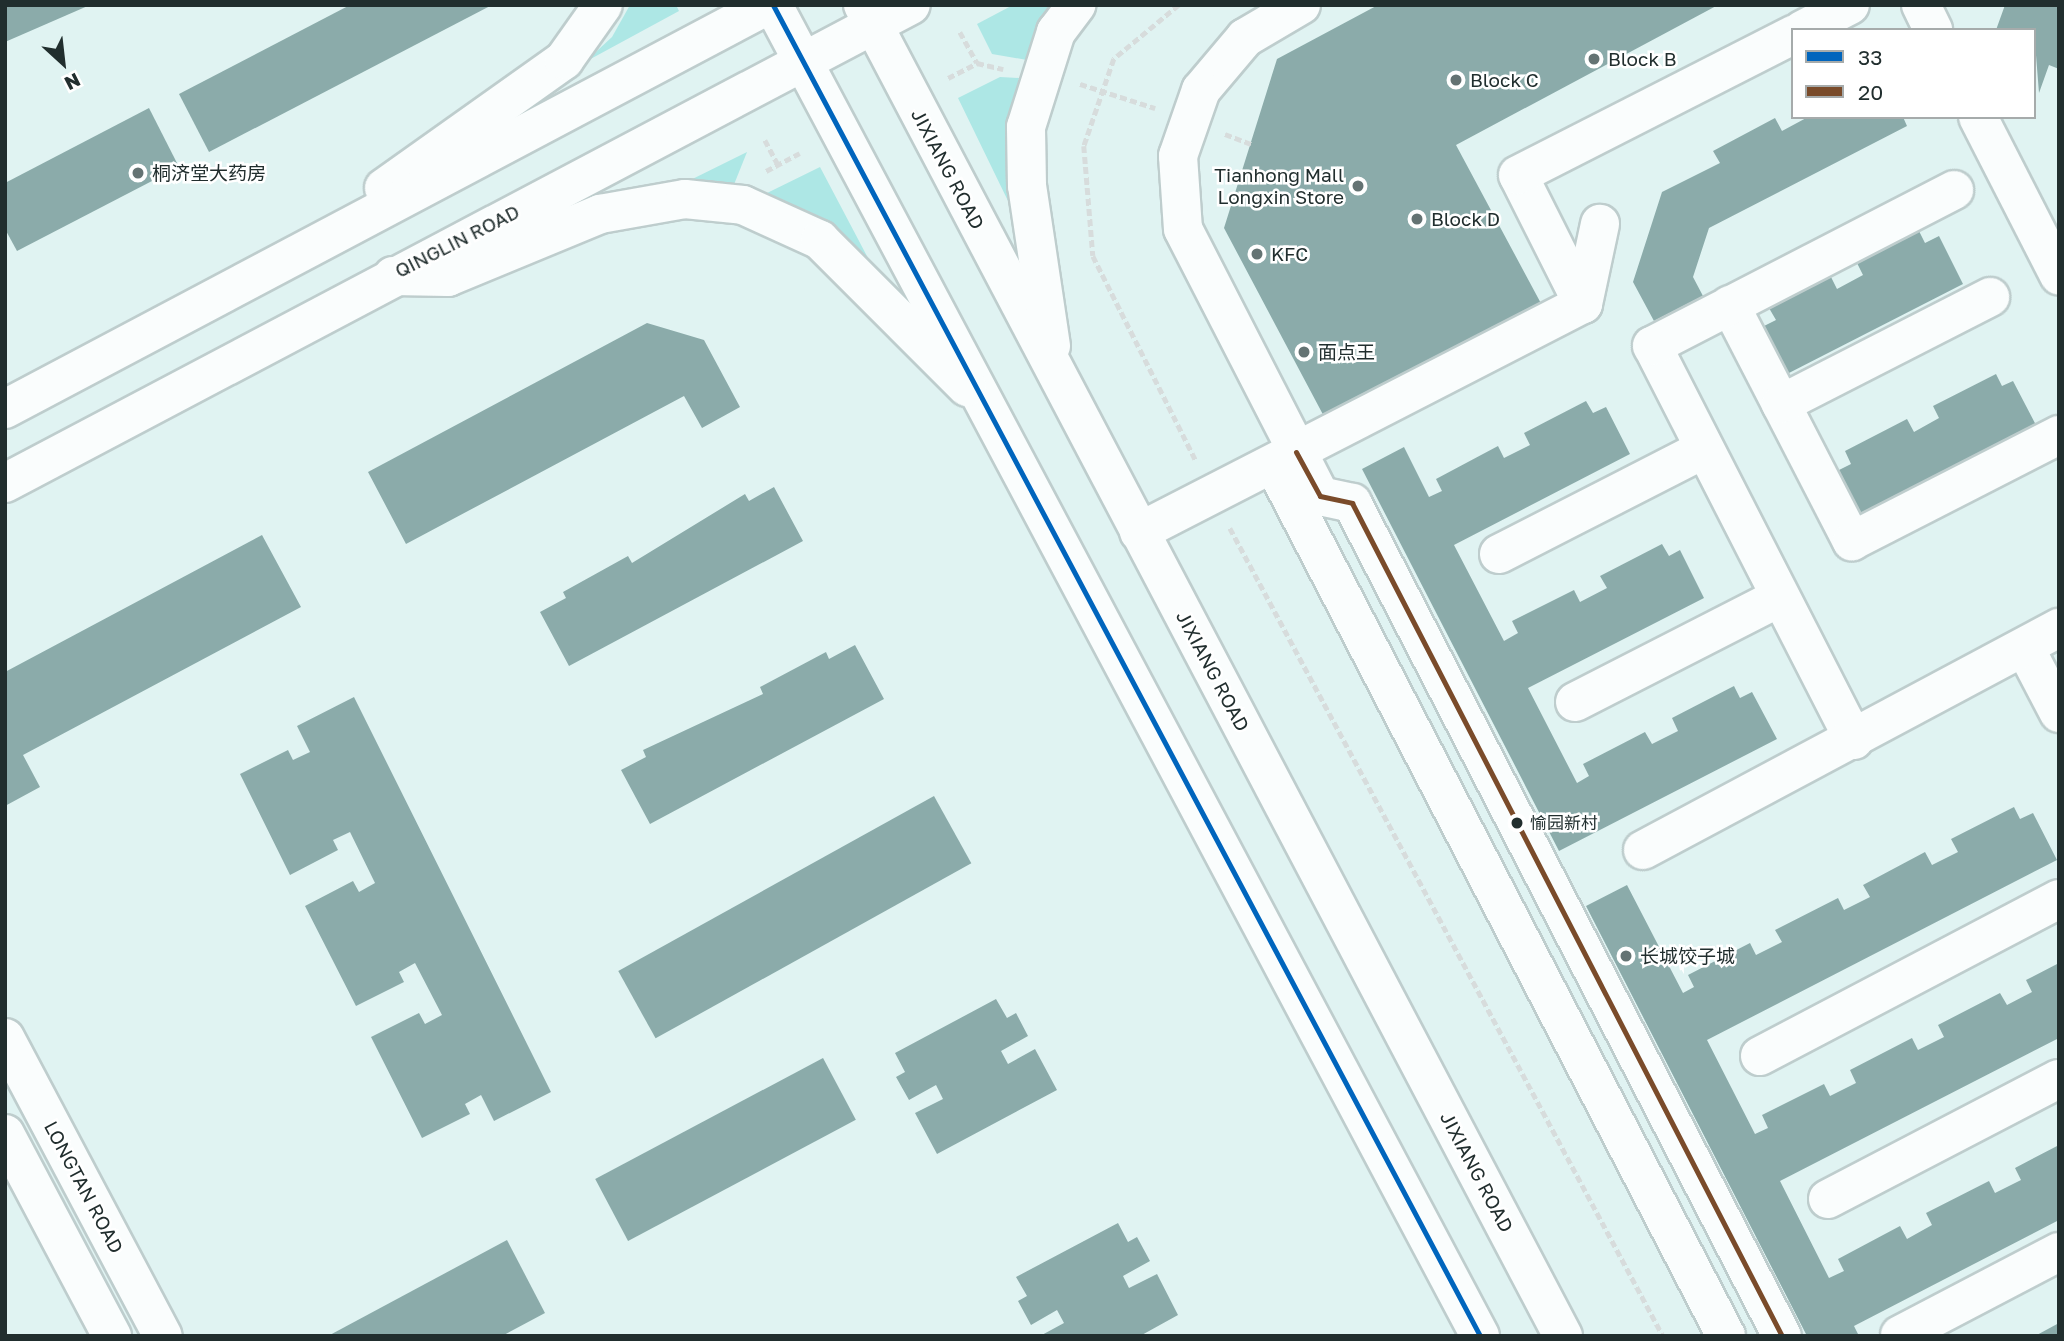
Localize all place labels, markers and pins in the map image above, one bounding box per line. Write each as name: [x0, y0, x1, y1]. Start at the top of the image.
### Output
place label: Block B: [1608, 48, 1677, 70]
marker: Block B: [1586, 51, 1602, 67]
place label: Block C: [1470, 69, 1539, 91]
marker: Block C: [1448, 72, 1464, 88]
place label: 桐济堂大药房: [152, 162, 266, 184]
place label: Tianhong Mall Longxin Store: [1214, 164, 1344, 208]
marker: 桐济堂大药房: [130, 165, 146, 181]
marker: Tianhong Mall Longxin Store: [1350, 178, 1366, 194]
place label: Block D: [1431, 208, 1500, 230]
marker: Block D: [1409, 211, 1425, 227]
place label: KFC: [1271, 243, 1308, 265]
marker: KFC: [1249, 246, 1265, 262]
place label: 面点王: [1318, 341, 1375, 363]
marker: 面点王: [1296, 344, 1312, 360]
place label: 愉园新村: [1530, 813, 1598, 833]
marker: 愉园新村: [1510, 816, 1524, 830]
place label: 长城饺子城: [1640, 945, 1735, 967]
marker: 长城饺子城: [1618, 948, 1634, 964]

